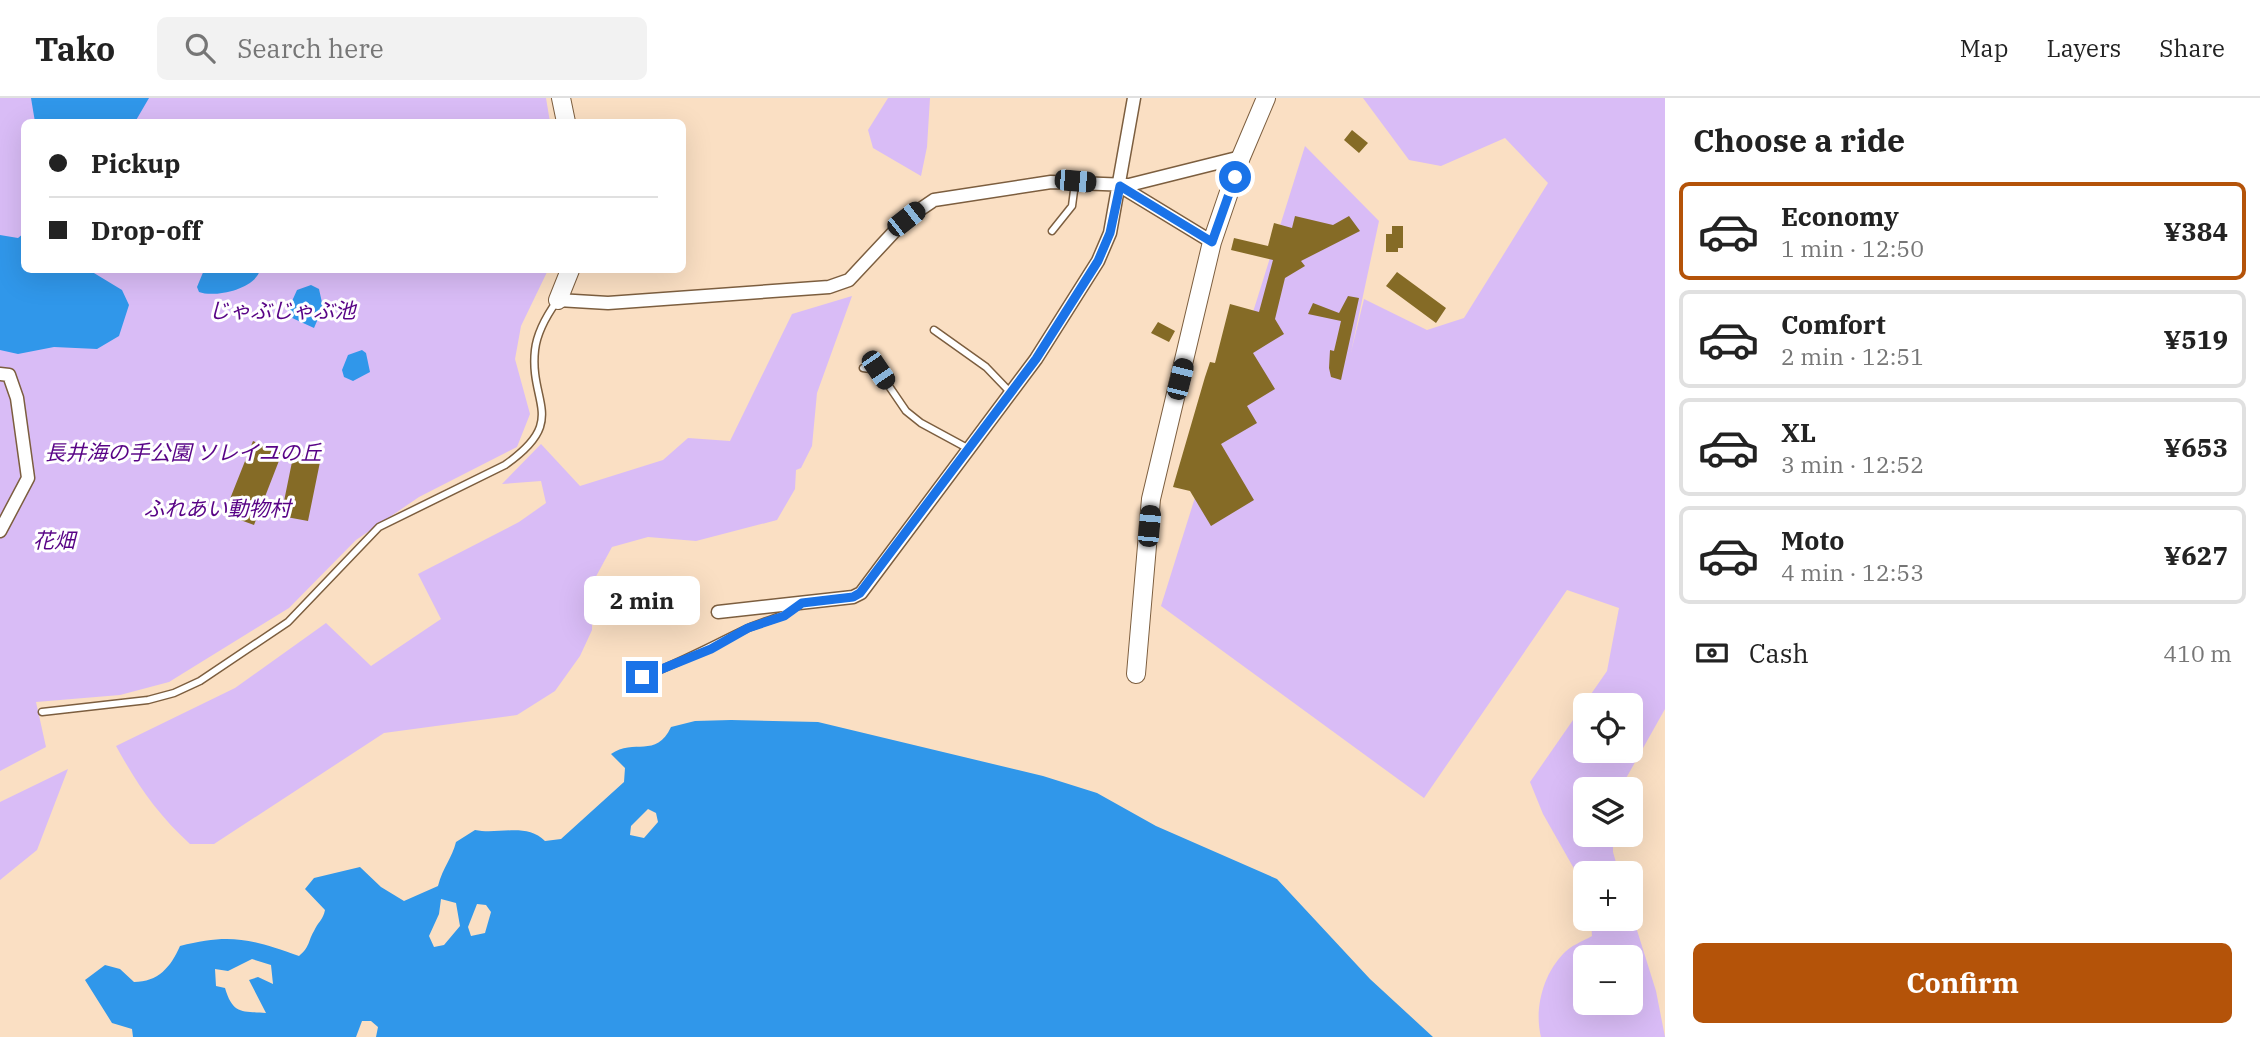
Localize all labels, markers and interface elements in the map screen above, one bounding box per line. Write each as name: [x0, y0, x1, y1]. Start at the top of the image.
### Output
search box: [157, 17, 647, 80]
text: Tako: [35, 27, 115, 70]
icon: search: [181, 29, 219, 67]
text: Search here: [237, 31, 384, 65]
text: Map: [1960, 32, 2008, 64]
text: Layers: [2046, 32, 2121, 64]
text: Share: [2159, 32, 2225, 64]
text: Choose a ride: [1693, 119, 1905, 161]
text: Pickup: [91, 146, 181, 180]
route start: [1219, 161, 1251, 193]
car: [1054, 169, 1097, 193]
car: [883, 198, 930, 240]
text: Economy: [1781, 199, 1899, 233]
icon: car: [1697, 200, 1760, 263]
text: Drop-off: [91, 213, 202, 247]
text: ¥384: [2163, 214, 2228, 248]
text: 1 min · 12:50: [1781, 233, 1924, 263]
park label: じゃぶじゃぶ池: [209, 296, 357, 324]
text: Comfort: [1781, 307, 1886, 341]
icon: car: [1697, 308, 1760, 371]
text: ¥519: [2163, 322, 2228, 356]
text: 2 min · 12:51: [1781, 341, 1924, 371]
car: [858, 347, 899, 393]
car: [1165, 356, 1196, 402]
text: XL: [1781, 415, 1816, 449]
icon: car: [1697, 416, 1760, 479]
text: ¥653: [2163, 430, 2228, 464]
park label: 長井海の手公園 ソレイユの丘: [44, 438, 323, 466]
text: 3 min · 12:52: [1781, 449, 1924, 479]
park label: ふれあい動物村: [144, 494, 293, 522]
car: [1137, 504, 1162, 548]
text: Moto: [1781, 523, 1844, 557]
icon: car: [1697, 524, 1760, 587]
park label: 花畑: [33, 526, 78, 554]
text: ¥627: [2163, 538, 2228, 572]
text: 4 min · 12:53: [1781, 557, 1924, 587]
callout: 2 min: [584, 575, 700, 624]
text: 2 min: [610, 585, 674, 615]
icon: cash: [1693, 634, 1731, 672]
text: Cash: [1749, 636, 1809, 670]
text: 410 m: [2163, 638, 2232, 668]
route end: [626, 661, 658, 693]
map controls: [1573, 693, 1643, 1015]
button: locate: [1573, 693, 1643, 763]
button: layers: [1573, 777, 1643, 847]
button: +: [1573, 861, 1643, 931]
button: Confirm: [1693, 943, 2232, 1023]
button: −: [1573, 945, 1643, 1015]

